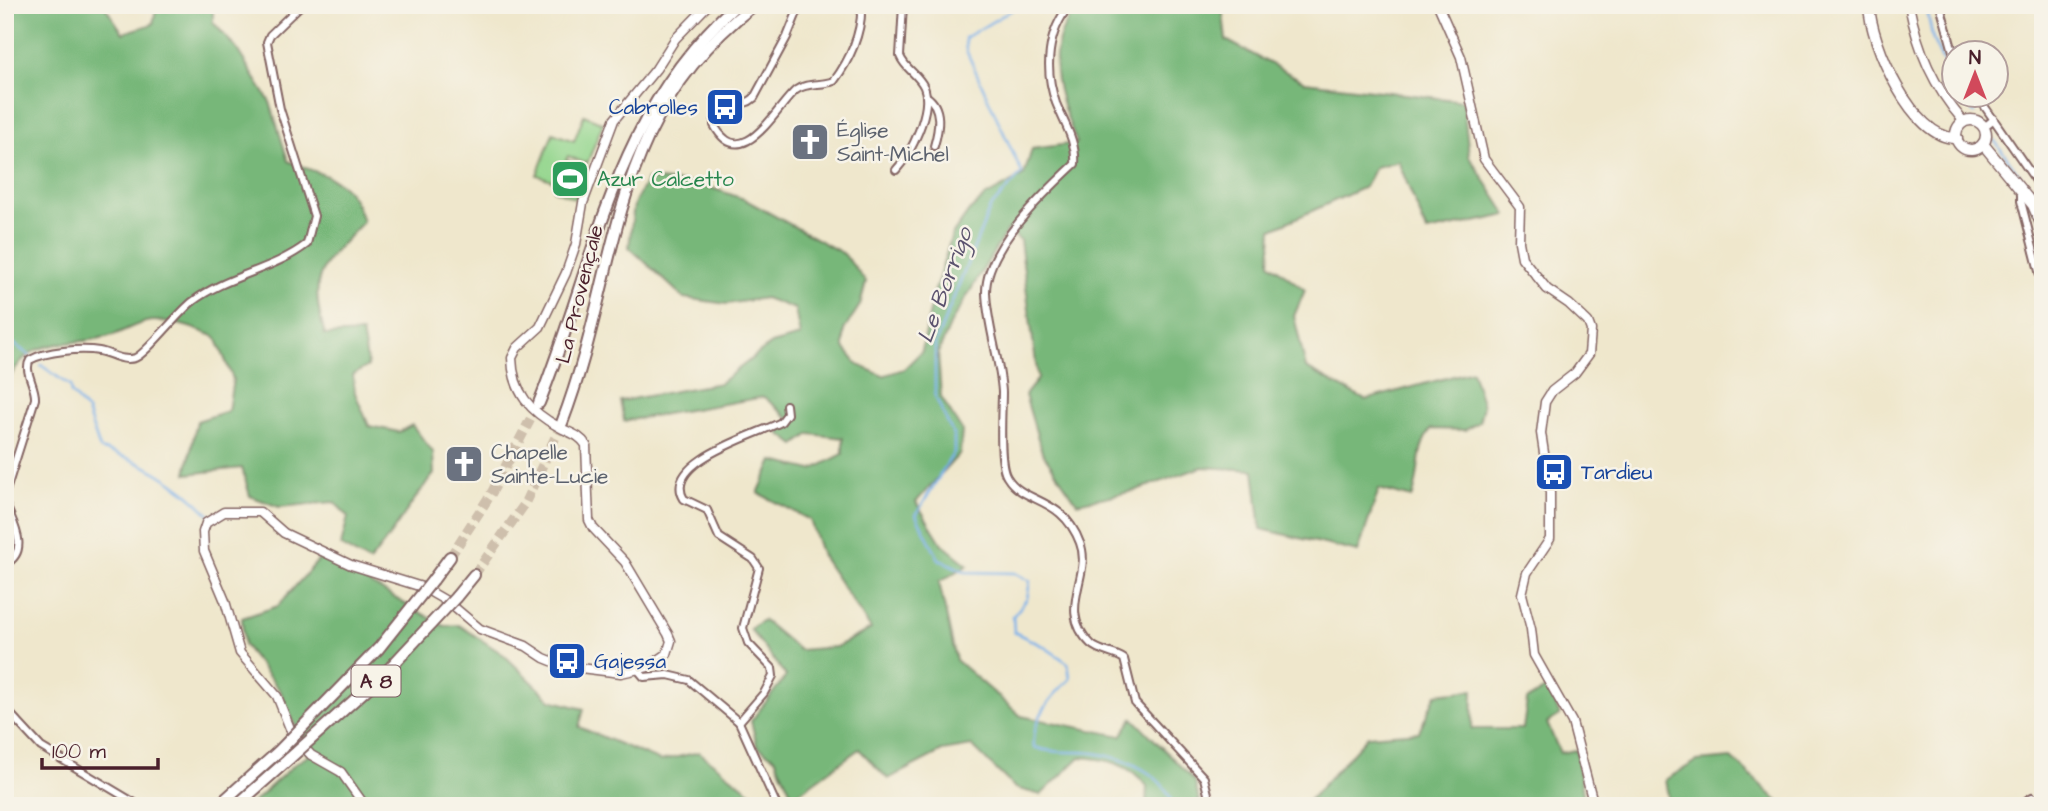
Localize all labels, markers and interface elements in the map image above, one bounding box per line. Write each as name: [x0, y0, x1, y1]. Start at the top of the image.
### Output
north arrow: [1940, 38, 2010, 108]
text: N: [1969, 45, 1981, 72]
bus stop icon: Cabrolles: [704, 86, 746, 128]
place label: Cabrolles: [609, 93, 698, 122]
place label: Église Saint-Michel: [837, 116, 949, 169]
church icon: Église Saint-Michel: [789, 121, 831, 163]
sports icon: Azur Calcetto: [549, 158, 591, 200]
place label: Azur Calcetto: [597, 165, 734, 194]
water label: Le Borrigo: [909, 221, 982, 348]
street label: La Provençale: [548, 222, 611, 366]
place label: Chapelle Sainte-Lucie: [491, 438, 608, 491]
church icon: Chapelle Sainte-Lucie: [443, 443, 485, 485]
bus stop icon: Tardieu: [1533, 451, 1575, 493]
place label: Tardieu: [1581, 458, 1653, 487]
bus stop icon: Gajessa: [546, 640, 588, 682]
place label: Gajessa: [594, 647, 666, 676]
road number: A 8: [352, 666, 400, 696]
scale bar: [42, 727, 158, 771]
text: 100 m: [52, 737, 107, 766]

